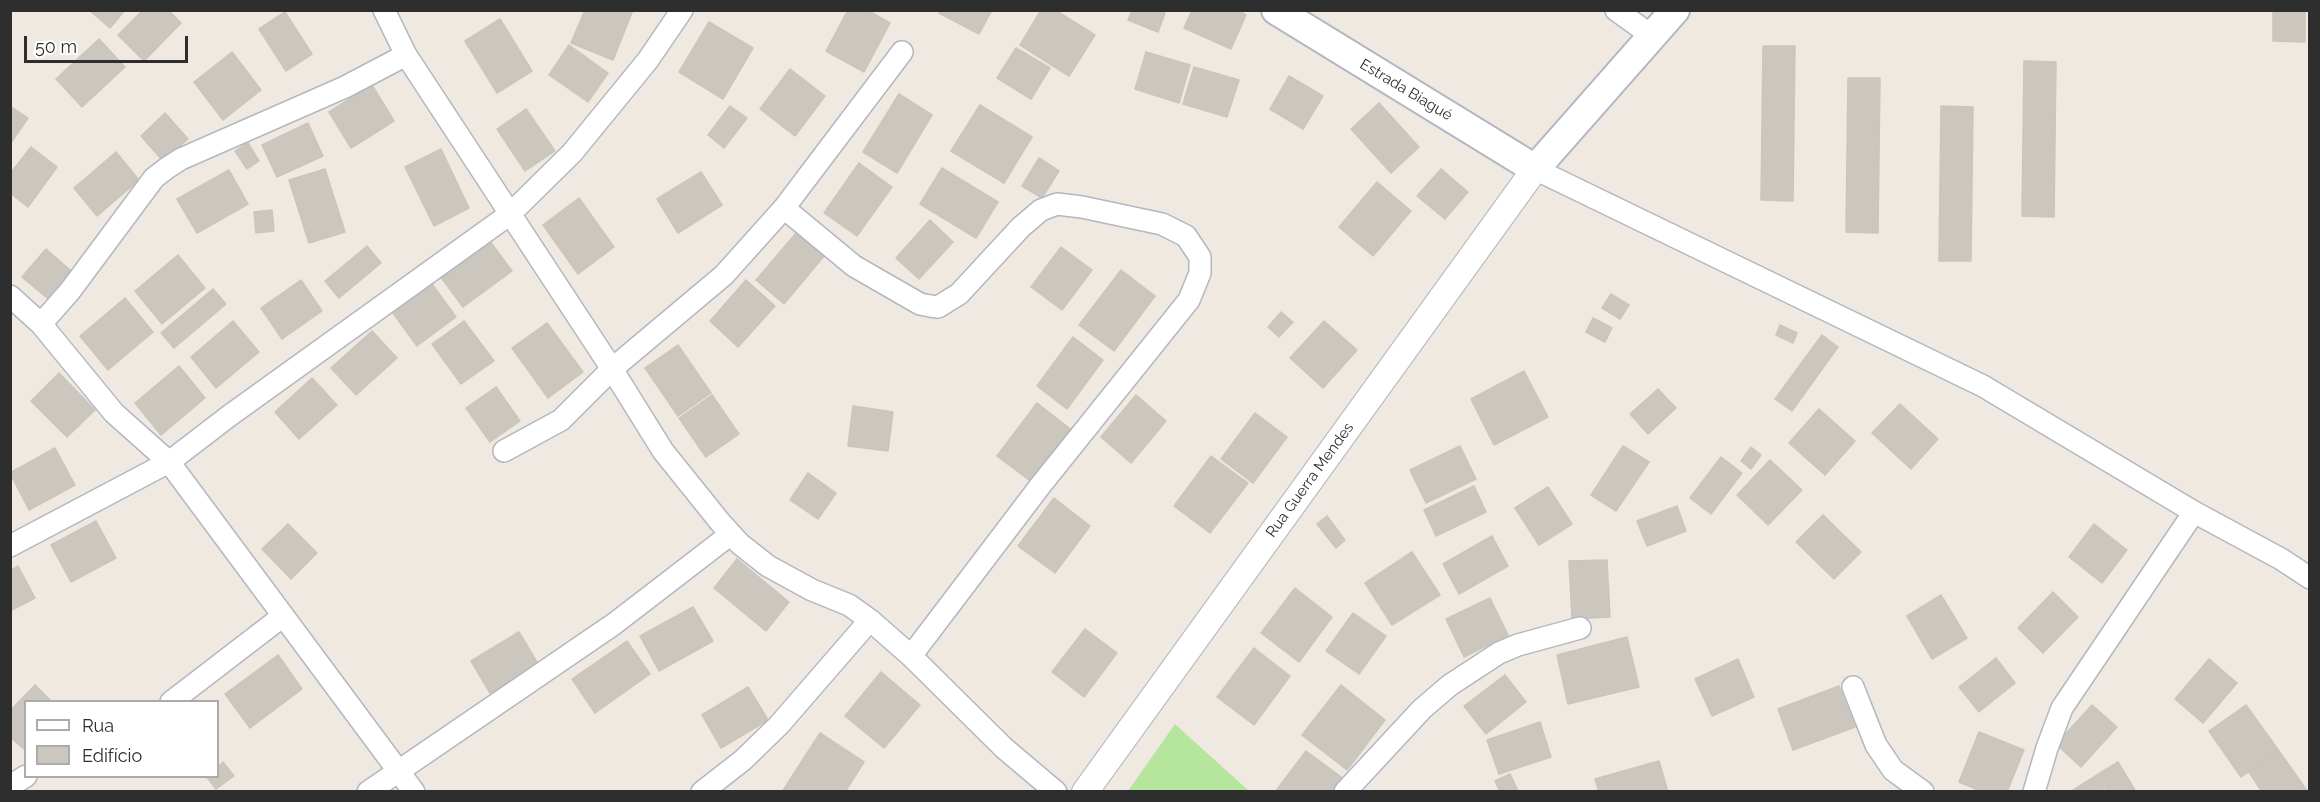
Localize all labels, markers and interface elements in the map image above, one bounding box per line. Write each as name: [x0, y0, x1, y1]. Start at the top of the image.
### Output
scale bar: [27, 24, 190, 62]
text: 50 m: [35, 36, 77, 57]
street label: Estrada Biagué: [1357, 55, 1455, 125]
street label: Rua Guerra Mendes: [1262, 419, 1358, 541]
legend: [24, 700, 219, 778]
text: Rua: [82, 715, 114, 736]
text: Edifício: [82, 745, 142, 766]

